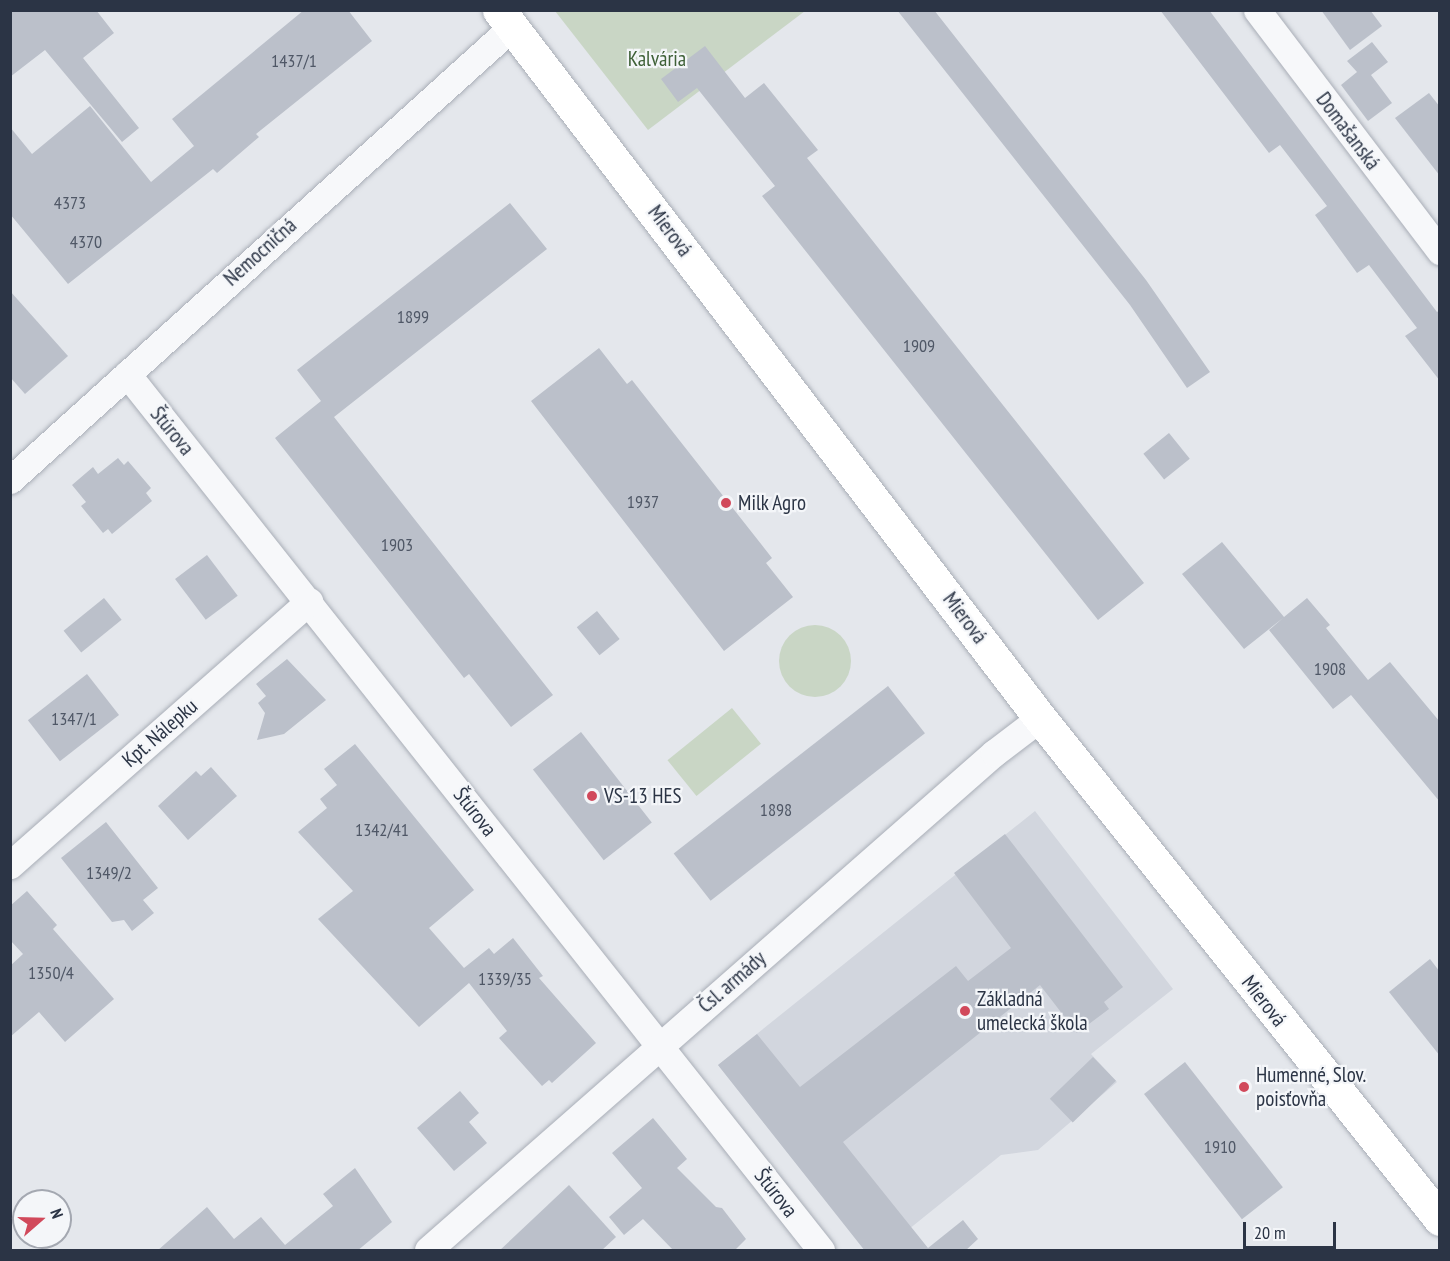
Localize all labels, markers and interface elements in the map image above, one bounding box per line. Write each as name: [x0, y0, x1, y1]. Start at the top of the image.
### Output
park label: Kalvária: [628, 46, 686, 72]
house number: 1437/1: [271, 50, 317, 72]
street label: Domašanská: [1311, 87, 1385, 175]
house number: 4373: [54, 192, 86, 214]
street label: Mierová: [643, 200, 697, 262]
street label: Nemocničná: [218, 213, 302, 291]
house number: 4370: [70, 231, 102, 253]
house number: 1899: [397, 306, 429, 328]
house number: 1909: [903, 335, 935, 357]
street label: Štúrova: [145, 402, 199, 460]
place label: Milk Agro: [738, 490, 807, 516]
house number: 1937: [627, 491, 659, 513]
marker: Milk Agro: [719, 496, 733, 510]
house number: 1903: [381, 534, 413, 556]
street label: Mierová: [938, 587, 992, 649]
house number: 1908: [1314, 658, 1346, 680]
street label: Kpt. Nálepku: [117, 693, 203, 773]
house number: 1347/1: [51, 708, 97, 730]
street label: Štúrova: [448, 783, 502, 841]
place label: VS-13 HES: [604, 783, 681, 809]
marker: VS-13 HES: [585, 789, 599, 803]
house number: 1898: [760, 799, 792, 821]
house number: 1342/41: [355, 819, 409, 841]
house number: 1349/2: [86, 862, 132, 884]
street label: Čsl. armády: [693, 945, 771, 1019]
house number: 1350/4: [28, 962, 74, 984]
house number: 1339/35: [478, 968, 532, 990]
street label: Mierová: [1236, 970, 1292, 1032]
place label: Základná umelecká škola: [977, 986, 1088, 1036]
marker: Základná umelecká škola: [958, 1004, 972, 1018]
place label: Humenné, Slov. poisťovňa: [1256, 1062, 1368, 1112]
marker: Humenné, Slov. poisťovňa: [1237, 1080, 1251, 1094]
house number: 1910: [1204, 1136, 1236, 1158]
street label: Štúrova: [749, 1164, 803, 1222]
north arrow: [12, 1189, 72, 1249]
text: N: [46, 1206, 68, 1221]
scale bar: [1246, 1210, 1339, 1248]
text: 20 m: [1254, 1221, 1286, 1244]

